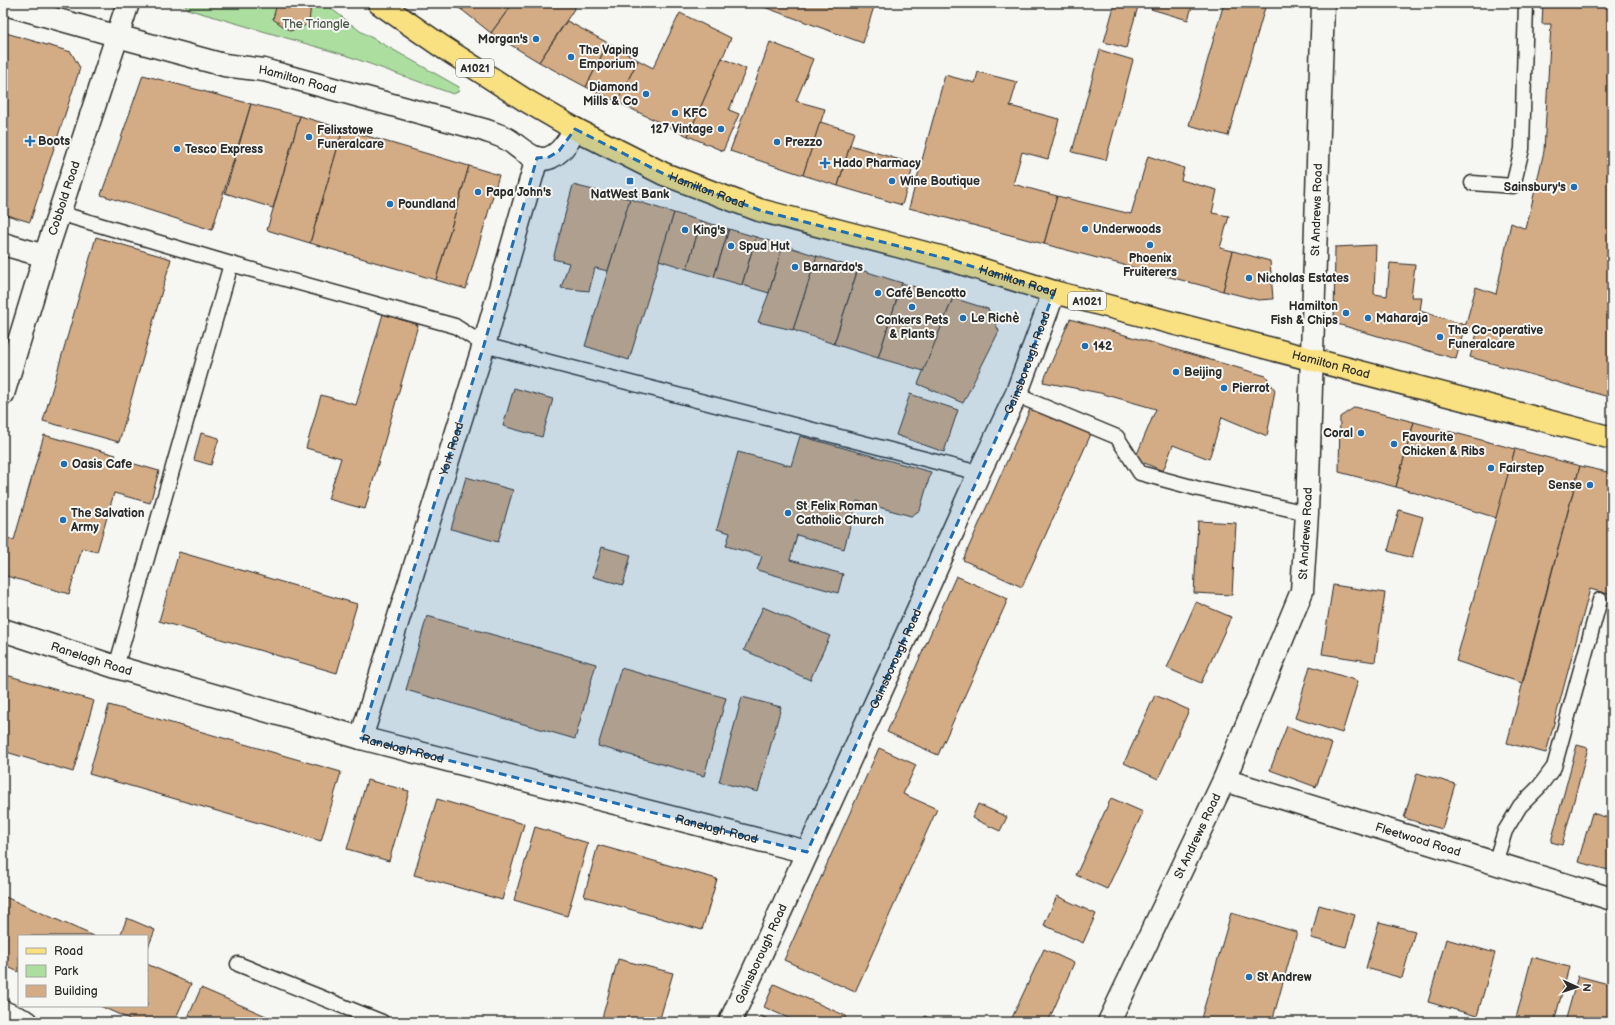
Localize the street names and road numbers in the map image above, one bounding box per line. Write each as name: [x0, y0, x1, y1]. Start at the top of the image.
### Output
road number: A1021: [456, 59, 494, 77]
street label: Hamilton Road: [258, 62, 338, 97]
street label: Cobbold Road: [45, 159, 84, 238]
street label: St Andrews Road: [1308, 163, 1326, 256]
street label: Hamilton Road: [667, 170, 747, 212]
street label: Hamilton Road: [977, 262, 1059, 300]
road number: A1021: [1068, 292, 1106, 310]
street label: Gainsborough Road: [1001, 310, 1054, 417]
street label: Hamilton Road: [1290, 348, 1372, 382]
street label: York Road: [436, 420, 467, 479]
street label: St Andrews Road: [1296, 487, 1316, 580]
street label: Gainsborough Road: [867, 607, 925, 712]
street label: Ranelagh Road: [49, 639, 134, 679]
street label: Ranelagh Road: [360, 731, 445, 767]
street label: St Andrews Road: [1171, 791, 1225, 881]
street label: Ranelagh Road: [674, 812, 759, 847]
street label: Fleetwood Road: [1373, 820, 1463, 860]
street label: Gainsborough Road: [732, 901, 791, 1006]

